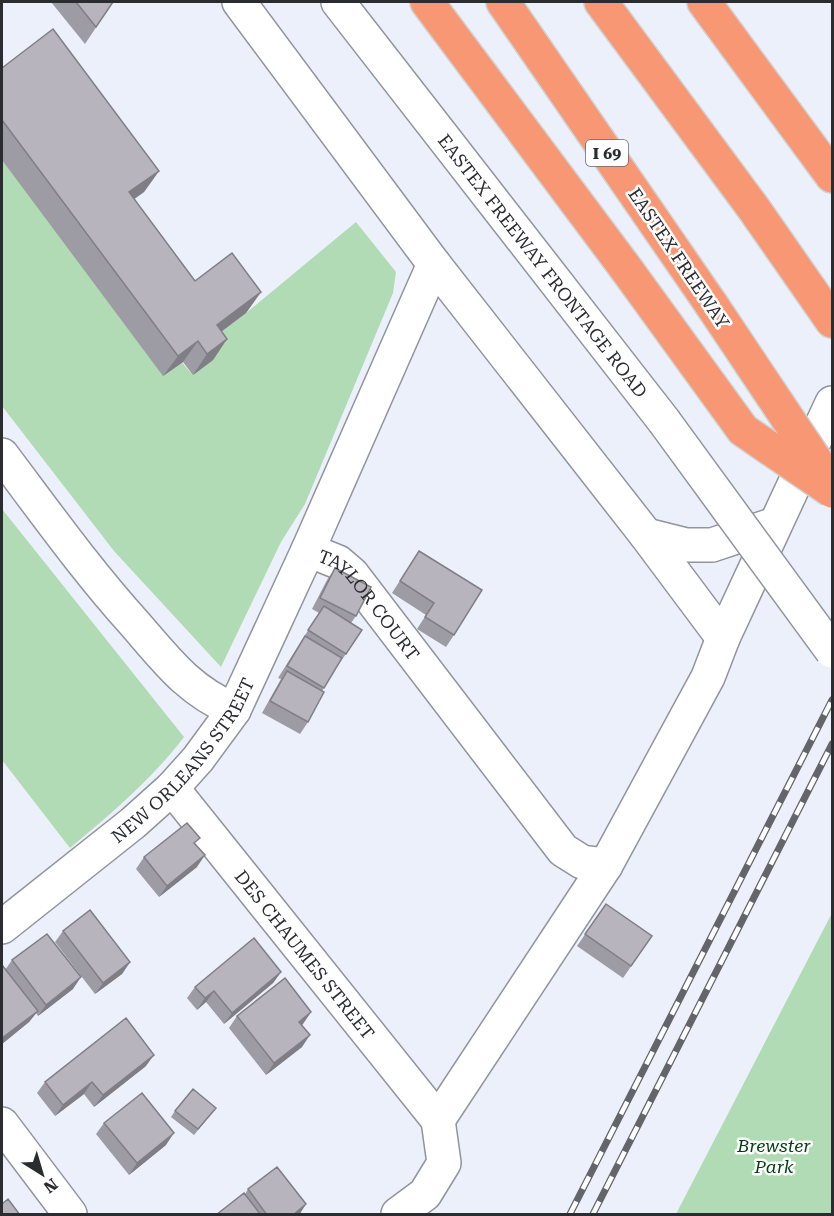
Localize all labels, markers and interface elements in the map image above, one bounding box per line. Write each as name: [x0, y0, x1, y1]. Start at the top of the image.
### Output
street label: EASTEX FREEWAY FRONTAGE ROAD: [434, 130, 652, 401]
road number: I 69: [586, 140, 628, 166]
street label: EASTEX FREEWAY: [624, 184, 734, 333]
street label: TAYLOR COURT: [315, 545, 424, 664]
street label: NEW ORLEANS STREET: [107, 674, 258, 847]
street label: DES CHAUMES STREET: [231, 865, 379, 1043]
park label: Brewster Park: [736, 1135, 811, 1177]
north arrow: [12, 1144, 72, 1204]
text: N: [40, 1174, 61, 1197]

